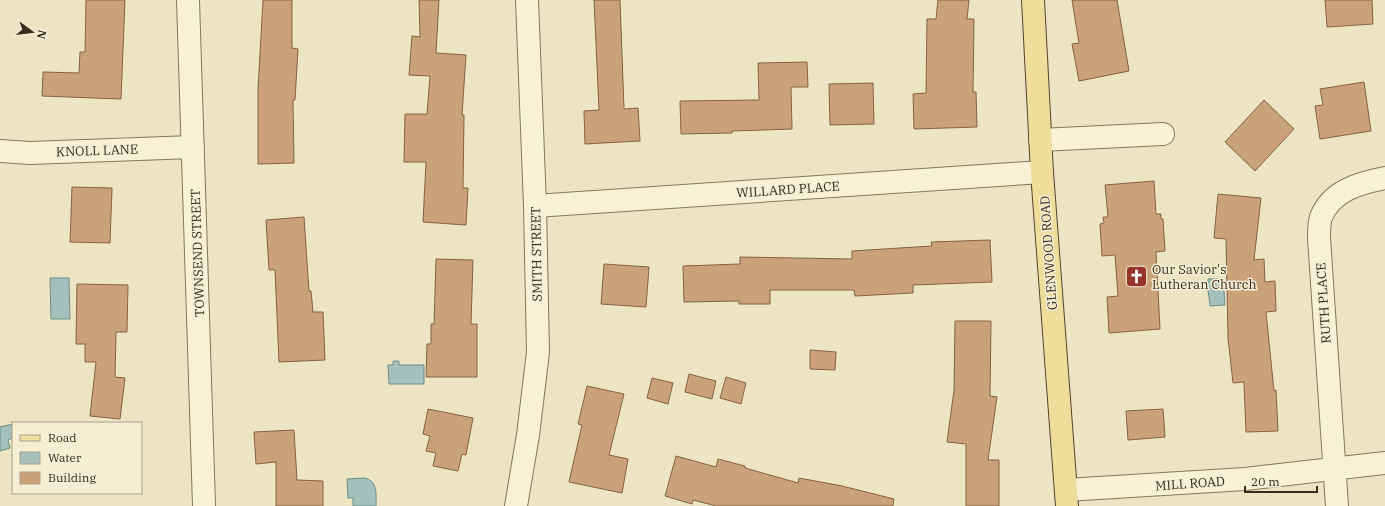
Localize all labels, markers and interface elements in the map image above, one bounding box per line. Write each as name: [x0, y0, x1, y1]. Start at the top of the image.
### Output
north arrow: [12, 12, 52, 52]
text: N: [34, 29, 50, 41]
street label: KNOLL LANE: [56, 141, 138, 160]
street label: WILLARD PLACE: [736, 177, 840, 202]
street label: TOWNSEND STREET: [187, 188, 208, 317]
street label: GLENWOOD ROAD: [1036, 195, 1061, 311]
street label: SMITH STREET: [527, 206, 546, 302]
place label: Our Savior's Lutheran Church: [1152, 261, 1257, 293]
street label: RUTH PLACE: [1312, 262, 1335, 344]
church icon: Our Savior's Lutheran Church: [1124, 263, 1150, 289]
legend: [12, 422, 142, 494]
text: Road: [48, 430, 77, 445]
text: Water: [48, 450, 82, 465]
scale bar: [1245, 468, 1317, 494]
text: Building: [48, 470, 96, 485]
street label: MILL ROAD: [1155, 473, 1226, 494]
text: 20 m: [1251, 474, 1280, 489]

